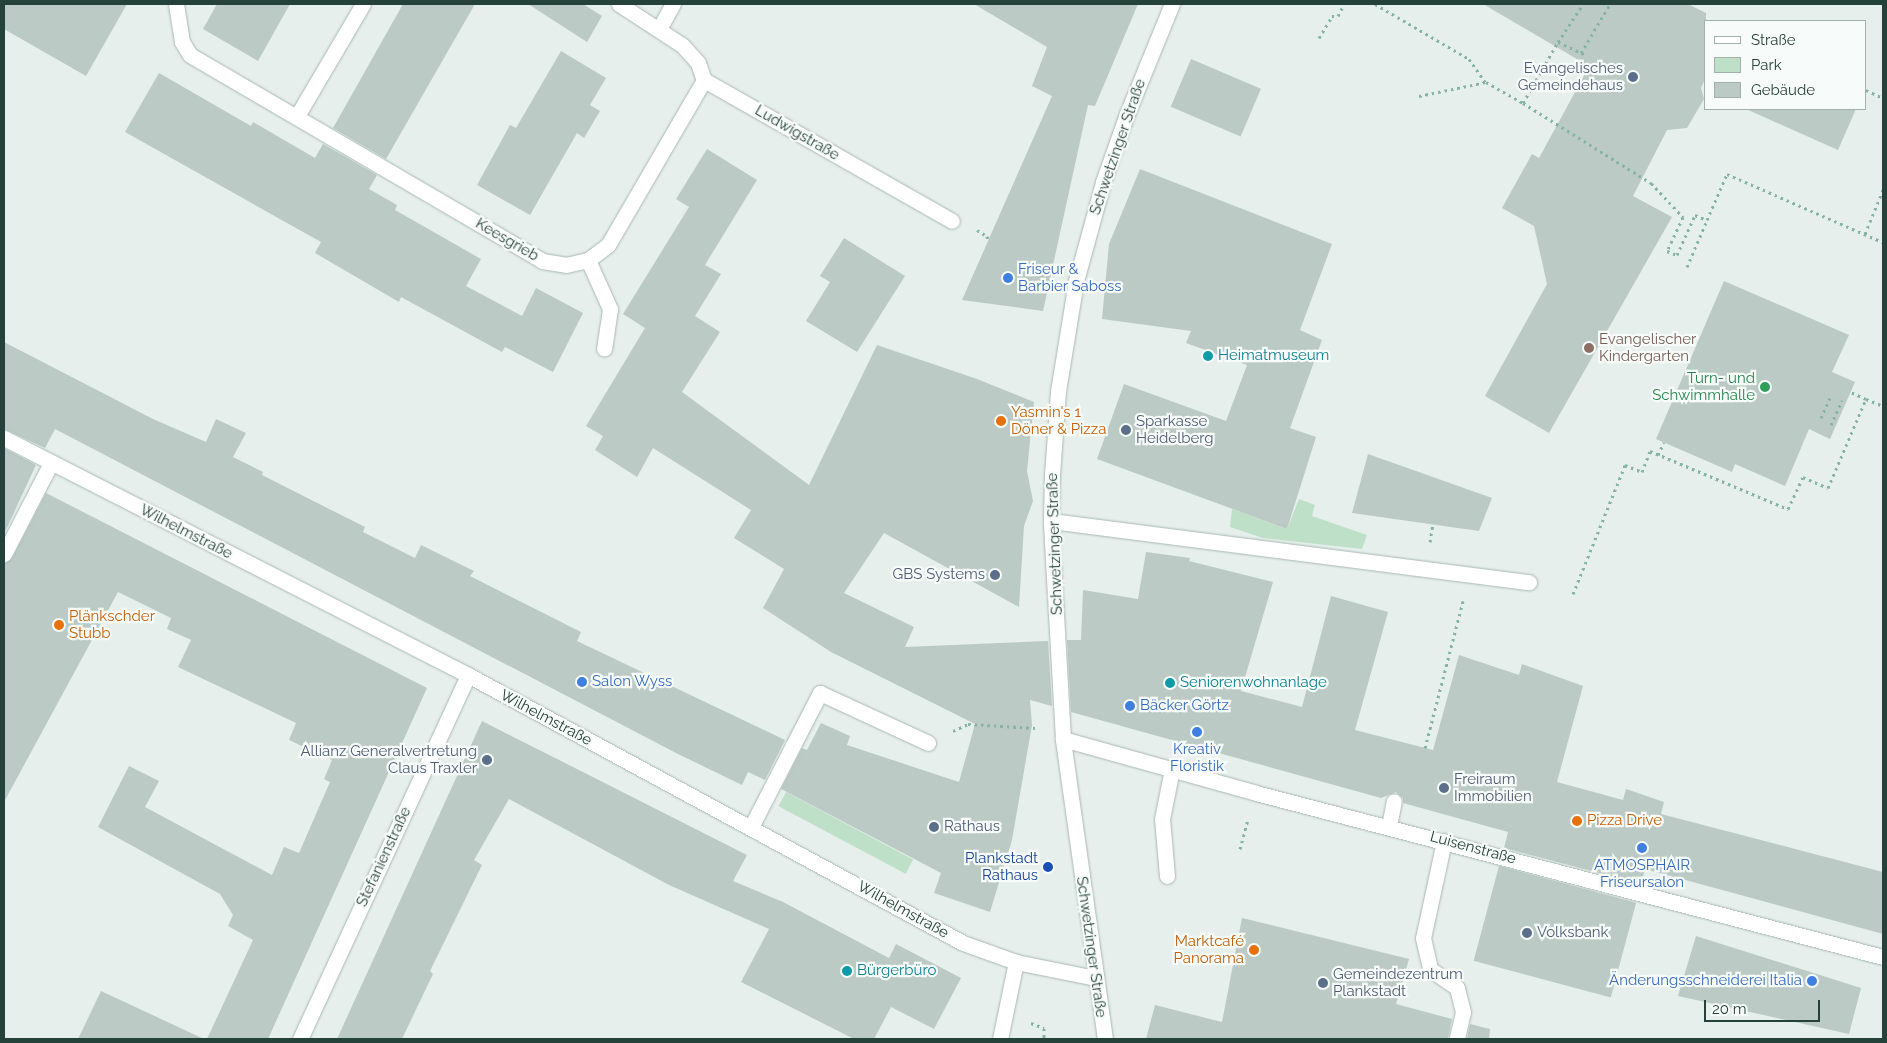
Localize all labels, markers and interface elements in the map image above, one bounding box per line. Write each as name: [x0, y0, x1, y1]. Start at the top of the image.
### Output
legend: [1704, 20, 1867, 110]
text: Straße: [1751, 31, 1795, 49]
text: Park: [1751, 56, 1782, 74]
place label: Evangelisches Gemeindehaus: [1518, 59, 1623, 94]
marker: Evangelisches Gemeindehaus: [1627, 71, 1639, 83]
street label: Schwetzinger Straße: [1086, 77, 1150, 217]
text: Gebäude: [1751, 81, 1815, 99]
street label: Ludwigstraße: [752, 102, 842, 164]
street label: Keesgrieb: [472, 215, 542, 265]
place label: Friseur & Barbier Saboss: [1018, 260, 1122, 295]
marker: Friseur & Barbier Saboss: [1002, 272, 1014, 284]
place label: Evangelischer Kindergarten: [1599, 330, 1696, 365]
marker: Evangelischer Kindergarten: [1583, 342, 1595, 354]
place label: Heimatmuseum: [1218, 347, 1329, 365]
marker: Heimatmuseum: [1202, 350, 1214, 362]
place label: Turn- und Schwimmhalle: [1652, 369, 1755, 404]
marker: Turn- und Schwimmhalle: [1759, 381, 1771, 393]
place label: Yasmin's 1 Döner & Pizza: [1011, 403, 1107, 438]
place label: Sparkasse Heidelberg: [1136, 412, 1214, 447]
marker: Yasmin's 1 Döner & Pizza: [995, 415, 1007, 427]
marker: Sparkasse Heidelberg: [1120, 424, 1132, 436]
street label: Schwetzinger Straße: [1044, 472, 1066, 616]
street label: Wilhelmstraße: [137, 501, 235, 563]
place label: GBS Systems: [893, 566, 985, 584]
marker: GBS Systems: [989, 569, 1001, 581]
place label: Plänkschder Stubb: [69, 607, 155, 642]
marker: Plänkschder Stubb: [53, 619, 65, 631]
place label: Salon Wyss: [592, 673, 673, 691]
place label: Seniorenwohnanlage: [1180, 674, 1327, 692]
marker: Salon Wyss: [576, 676, 588, 688]
marker: Seniorenwohnanlage: [1164, 677, 1176, 689]
street label: Wilhelmstraße: [497, 686, 595, 750]
place label: Bäcker Görtz: [1140, 697, 1229, 715]
marker: Bäcker Görtz: [1124, 700, 1136, 712]
marker: Kreativ Floristik: [1191, 726, 1203, 738]
place label: Kreativ Floristik: [1170, 740, 1224, 775]
place label: Allianz Generalvertretung Claus Traxler: [300, 742, 477, 777]
marker: Allianz Generalvertretung Claus Traxler: [481, 754, 493, 766]
place label: Freiraum Immobilien: [1454, 770, 1532, 805]
marker: Freiraum Immobilien: [1438, 782, 1450, 794]
street label: Stefanienstraße: [353, 804, 415, 910]
place label: Pizza Drive: [1587, 812, 1662, 830]
marker: Pizza Drive: [1571, 815, 1583, 827]
place label: Rathaus: [944, 818, 1000, 836]
marker: Rathaus: [928, 821, 940, 833]
street label: Luisenstraße: [1428, 828, 1518, 868]
marker: ATMOSPHAIR Friseursalon: [1636, 842, 1648, 854]
place label: Plankstadt Rathaus: [965, 849, 1038, 884]
place label: ATMOSPHAIR Friseursalon: [1594, 856, 1690, 891]
marker: Plankstadt Rathaus: [1042, 861, 1054, 873]
street label: Schwetzinger Straße: [1072, 875, 1110, 1019]
street label: Wilhelmstraße: [854, 878, 952, 942]
place label: Volksbank: [1537, 924, 1609, 942]
marker: Volksbank: [1521, 927, 1533, 939]
place label: Marktcafé Panorama: [1174, 932, 1244, 967]
marker: Marktcafé Panorama: [1248, 944, 1260, 956]
place label: Bürgerbüro: [857, 962, 936, 980]
marker: Bürgerbüro: [841, 965, 853, 977]
place label: Gemeindezentrum Plankstadt: [1333, 965, 1463, 1000]
place label: Änderungsschneiderei Italia: [1609, 972, 1802, 990]
marker: Änderungsschneiderei Italia: [1806, 975, 1818, 987]
marker: Gemeindezentrum Plankstadt: [1317, 977, 1329, 989]
scale bar: [1707, 990, 1823, 1022]
text: 20 m: [1712, 1000, 1747, 1018]

